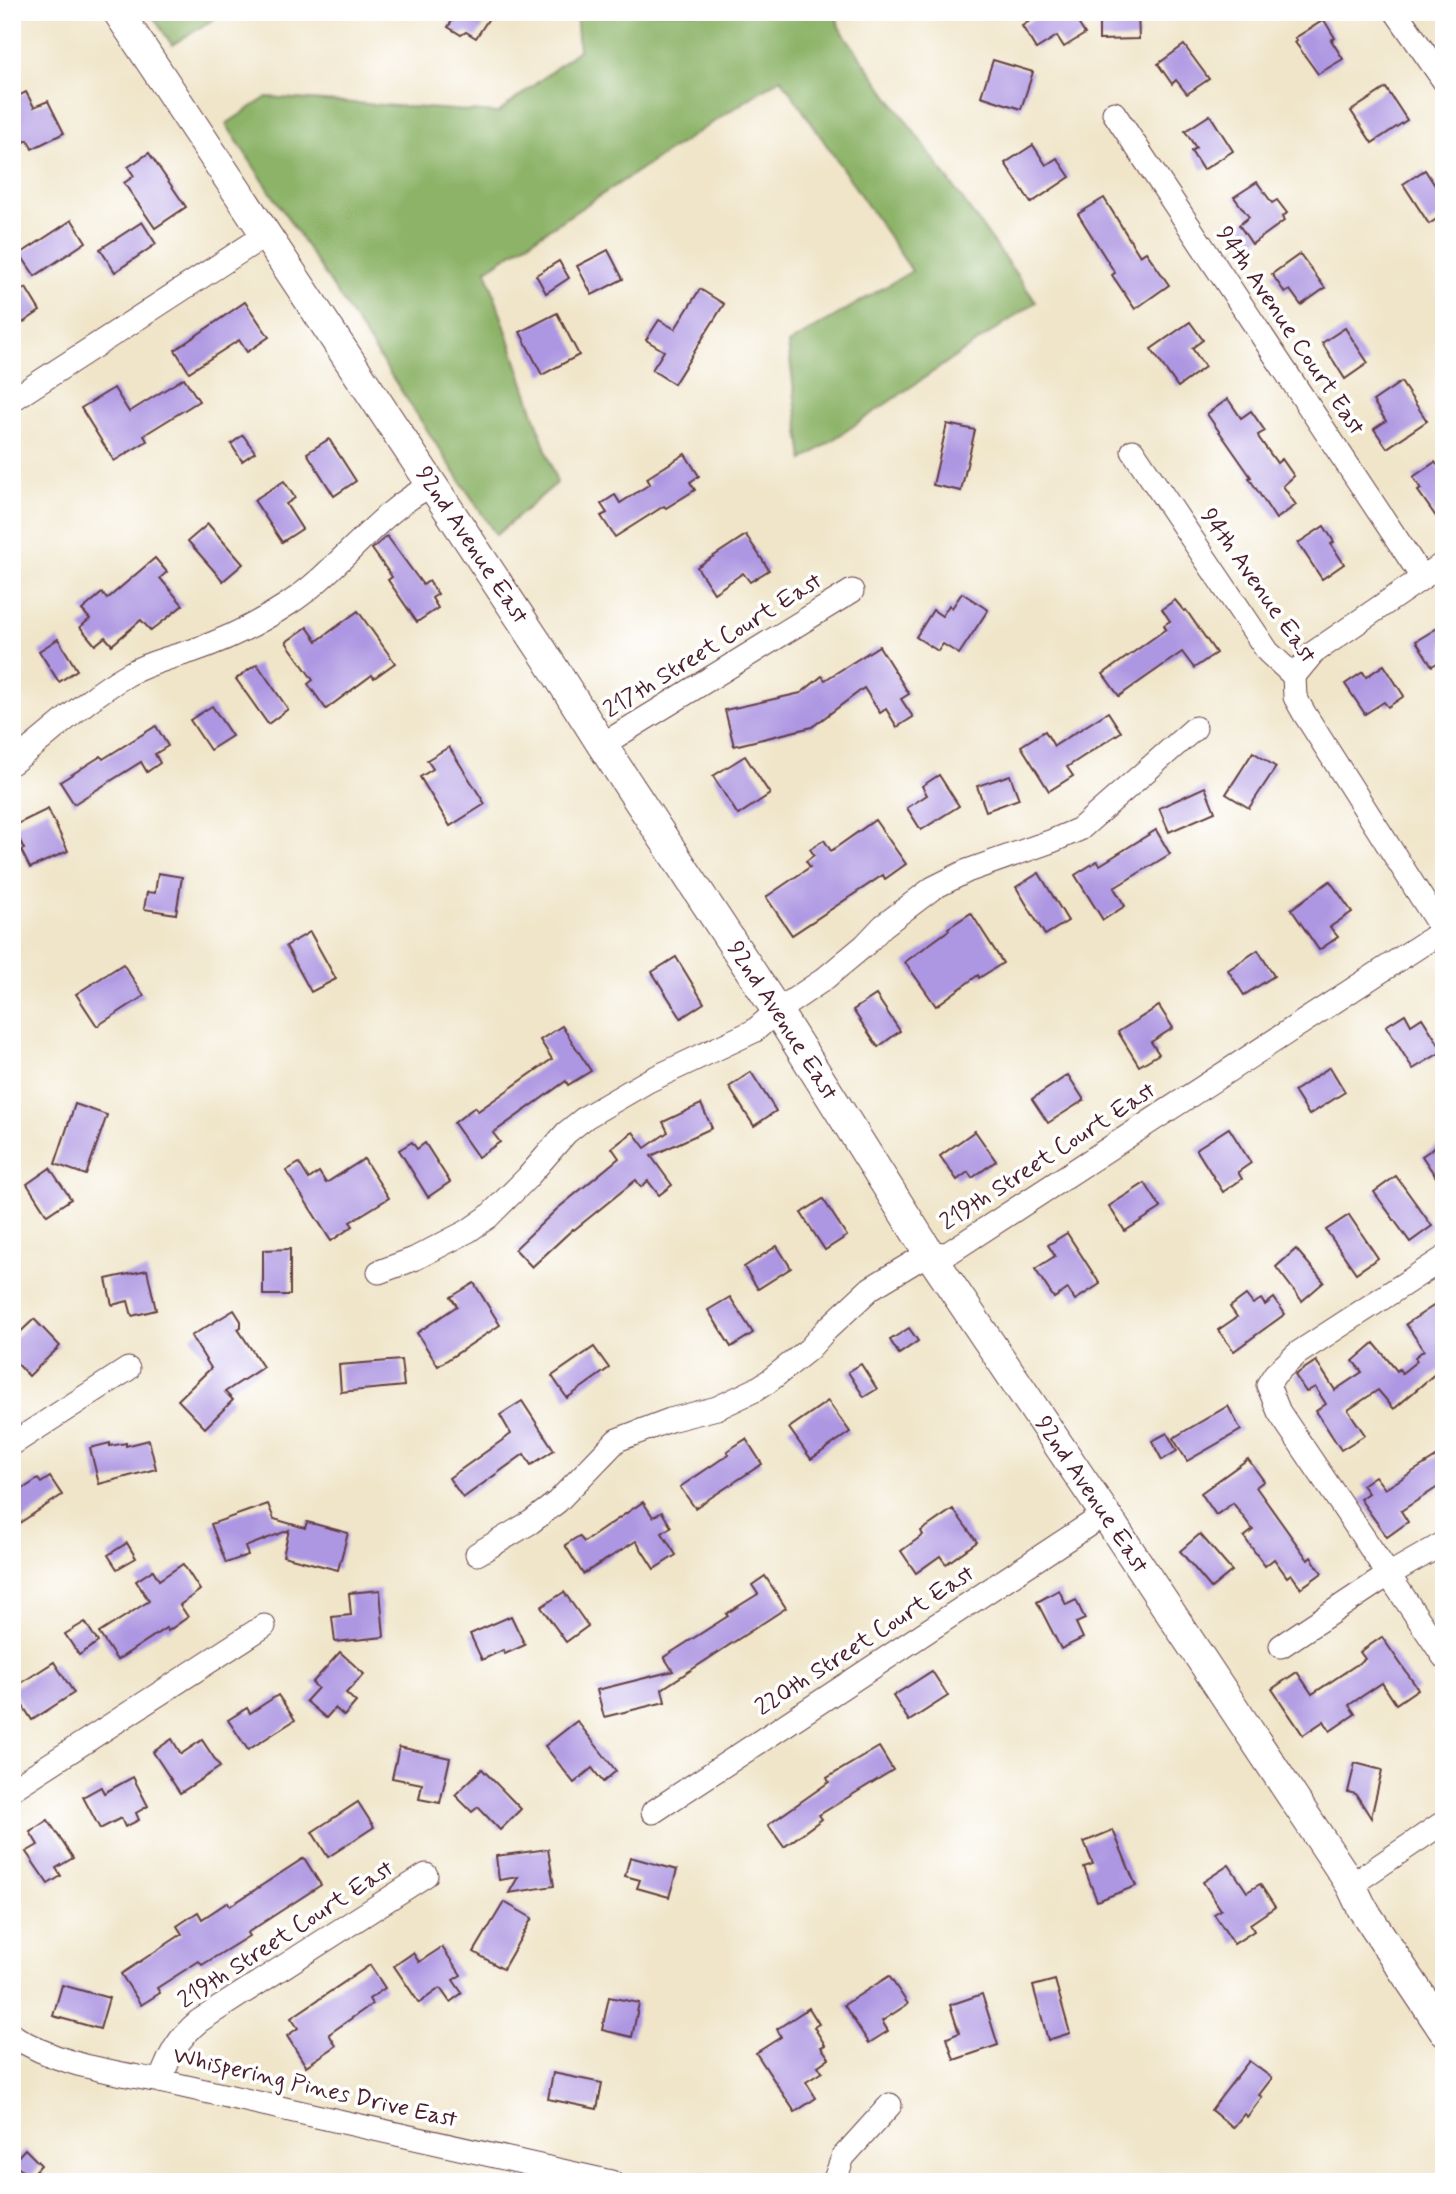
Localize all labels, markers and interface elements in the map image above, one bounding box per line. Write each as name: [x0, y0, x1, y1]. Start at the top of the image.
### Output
street label: 94th Avenue Court East: [1208, 221, 1372, 442]
street label: 92nd Avenue East: [408, 460, 536, 630]
street label: 94th Avenue East: [1193, 502, 1323, 670]
street label: 217th Street Court East: [598, 566, 828, 726]
street label: 92nd Avenue East: [720, 935, 845, 1107]
street label: 219th Street Court East: [934, 1075, 1162, 1238]
street label: 92nd Avenue East: [1028, 1410, 1156, 1580]
street label: 220th Street Court East: [749, 1558, 981, 1724]
street label: 219th Street Court East: [172, 1853, 400, 2016]
street label: Whispering Pines Drive East: [170, 2040, 461, 2136]

